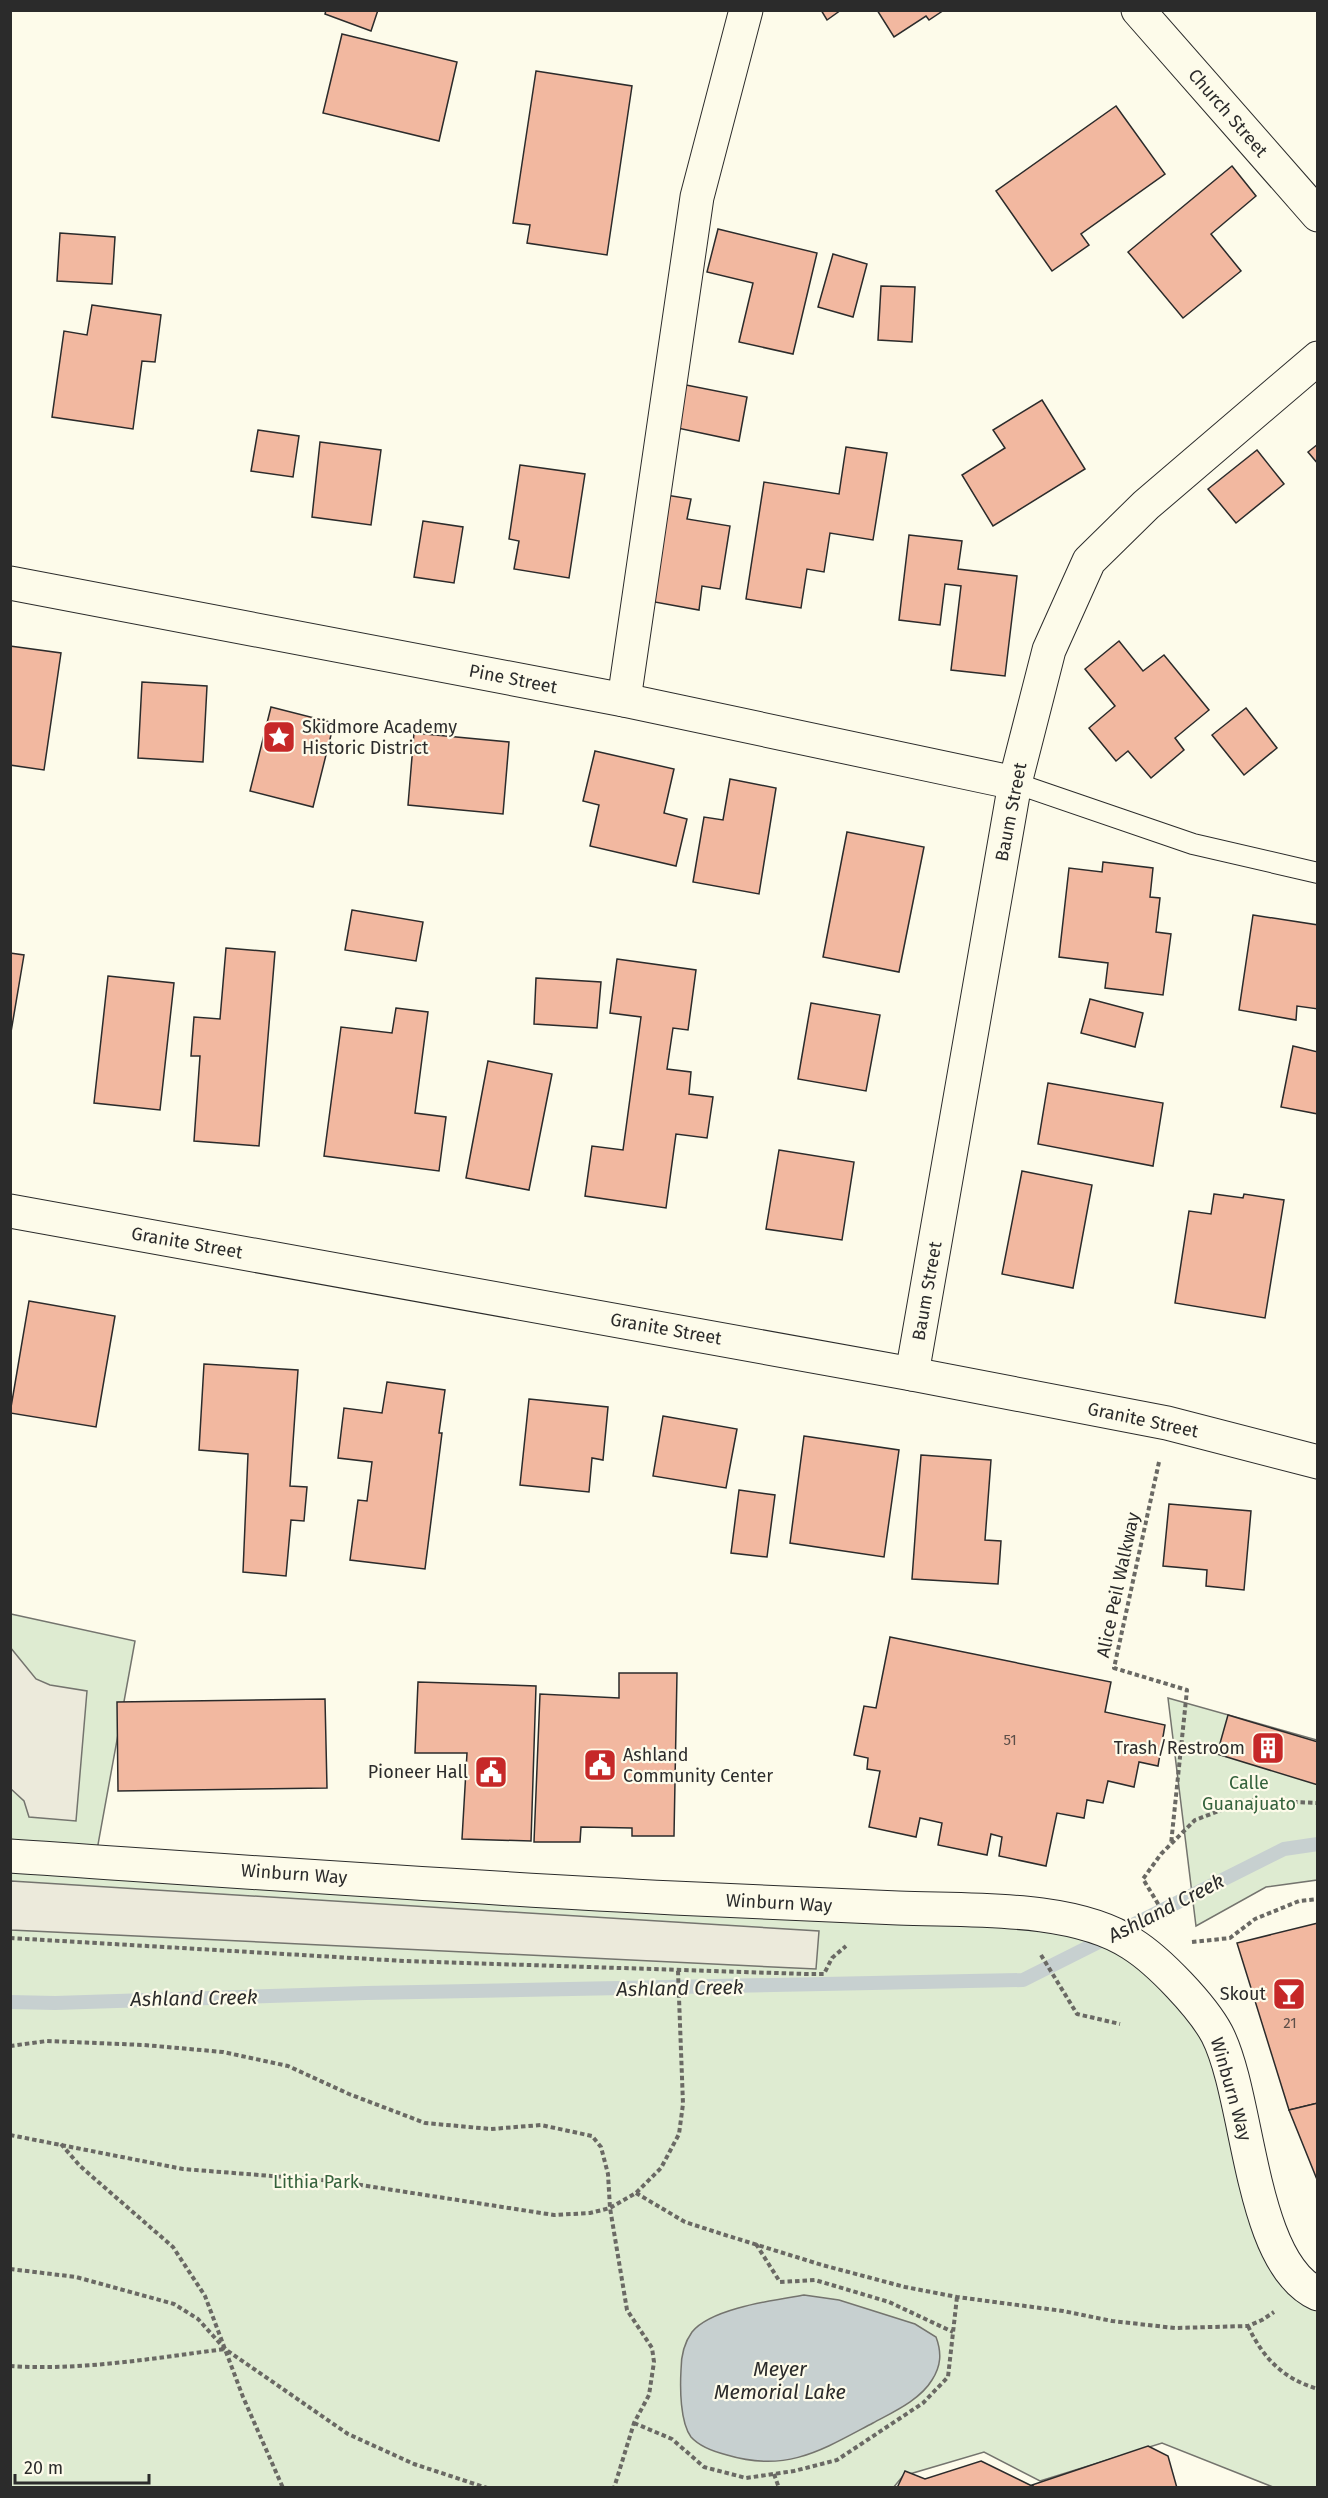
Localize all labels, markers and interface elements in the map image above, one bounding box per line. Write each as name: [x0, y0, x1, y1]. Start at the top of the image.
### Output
street label: Church Street: [1184, 64, 1273, 162]
street label: Pine Street: [467, 660, 560, 698]
place label: Skidmore Academy Historic District: [302, 716, 457, 759]
place icon: Skidmore Academy Historic District: [261, 719, 297, 755]
street label: Baum Street: [991, 760, 1031, 863]
street label: Granite Street: [130, 1222, 245, 1264]
street label: Baum Street: [907, 1239, 947, 1342]
street label: Granite Street: [609, 1308, 724, 1350]
street label: Granite Street: [1086, 1398, 1201, 1443]
street label: Alice Peil Walkway: [1092, 1510, 1144, 1660]
building icon: Trash/Restroom: [1250, 1730, 1286, 1766]
house number: 51: [1003, 1731, 1017, 1749]
place label: Trash/Restroom: [1114, 1737, 1245, 1759]
place label: Ashland Community Center: [623, 1744, 773, 1787]
public building icon: Ashland Community Center: [582, 1747, 618, 1783]
public building icon: Pioneer Hall: [473, 1754, 509, 1790]
place label: Pioneer Hall: [368, 1761, 468, 1783]
park label: Calle Guanajuato: [1202, 1772, 1296, 1815]
street label: Winburn Way: [240, 1859, 348, 1889]
water label: Ashland Creek: [1103, 1868, 1228, 1948]
street label: Winburn Way: [725, 1889, 833, 1917]
water label: Ashland Creek: [615, 1975, 744, 2001]
bar icon: Skout: [1271, 1976, 1307, 2012]
place label: Skout: [1220, 1983, 1266, 2005]
water label: Ashland Creek: [129, 1985, 258, 2011]
house number: 21: [1283, 2014, 1297, 2032]
street label: Winburn Way: [1206, 2035, 1256, 2143]
park label: Lithia Park: [273, 2171, 360, 2193]
water label: Meyer Memorial Lake: [714, 2357, 846, 2404]
scale bar: [15, 2447, 148, 2485]
text: 20 m: [24, 2457, 63, 2479]

